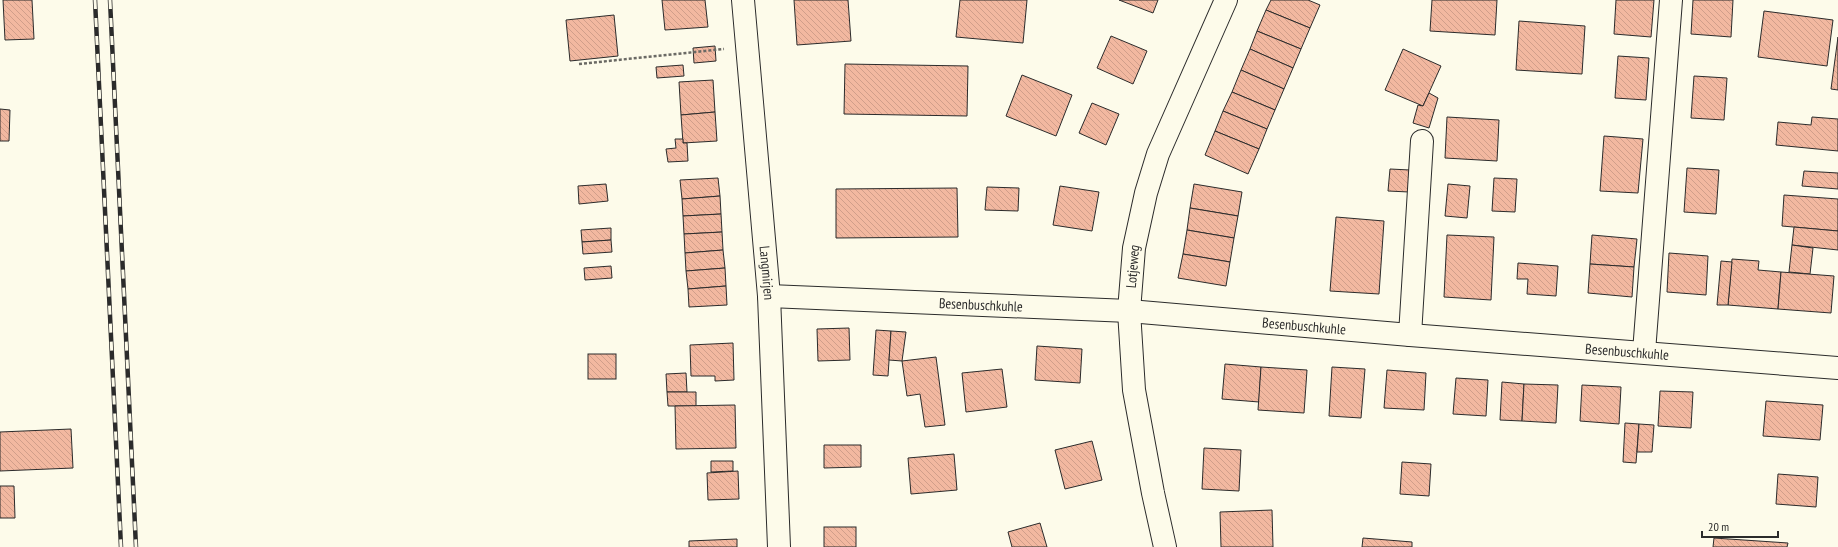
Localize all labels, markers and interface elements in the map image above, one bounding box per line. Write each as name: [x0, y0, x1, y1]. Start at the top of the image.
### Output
street label: Lotjeweg: [1122, 243, 1144, 289]
street label: Langmirjen: [756, 245, 778, 300]
street label: Besenbuschkuhle: [939, 294, 1023, 316]
street label: Besenbuschkuhle: [1261, 313, 1347, 339]
street label: Besenbuschkuhle: [1585, 340, 1670, 364]
scale bar: [1702, 513, 1778, 539]
text: 20 m: [1708, 519, 1729, 534]

